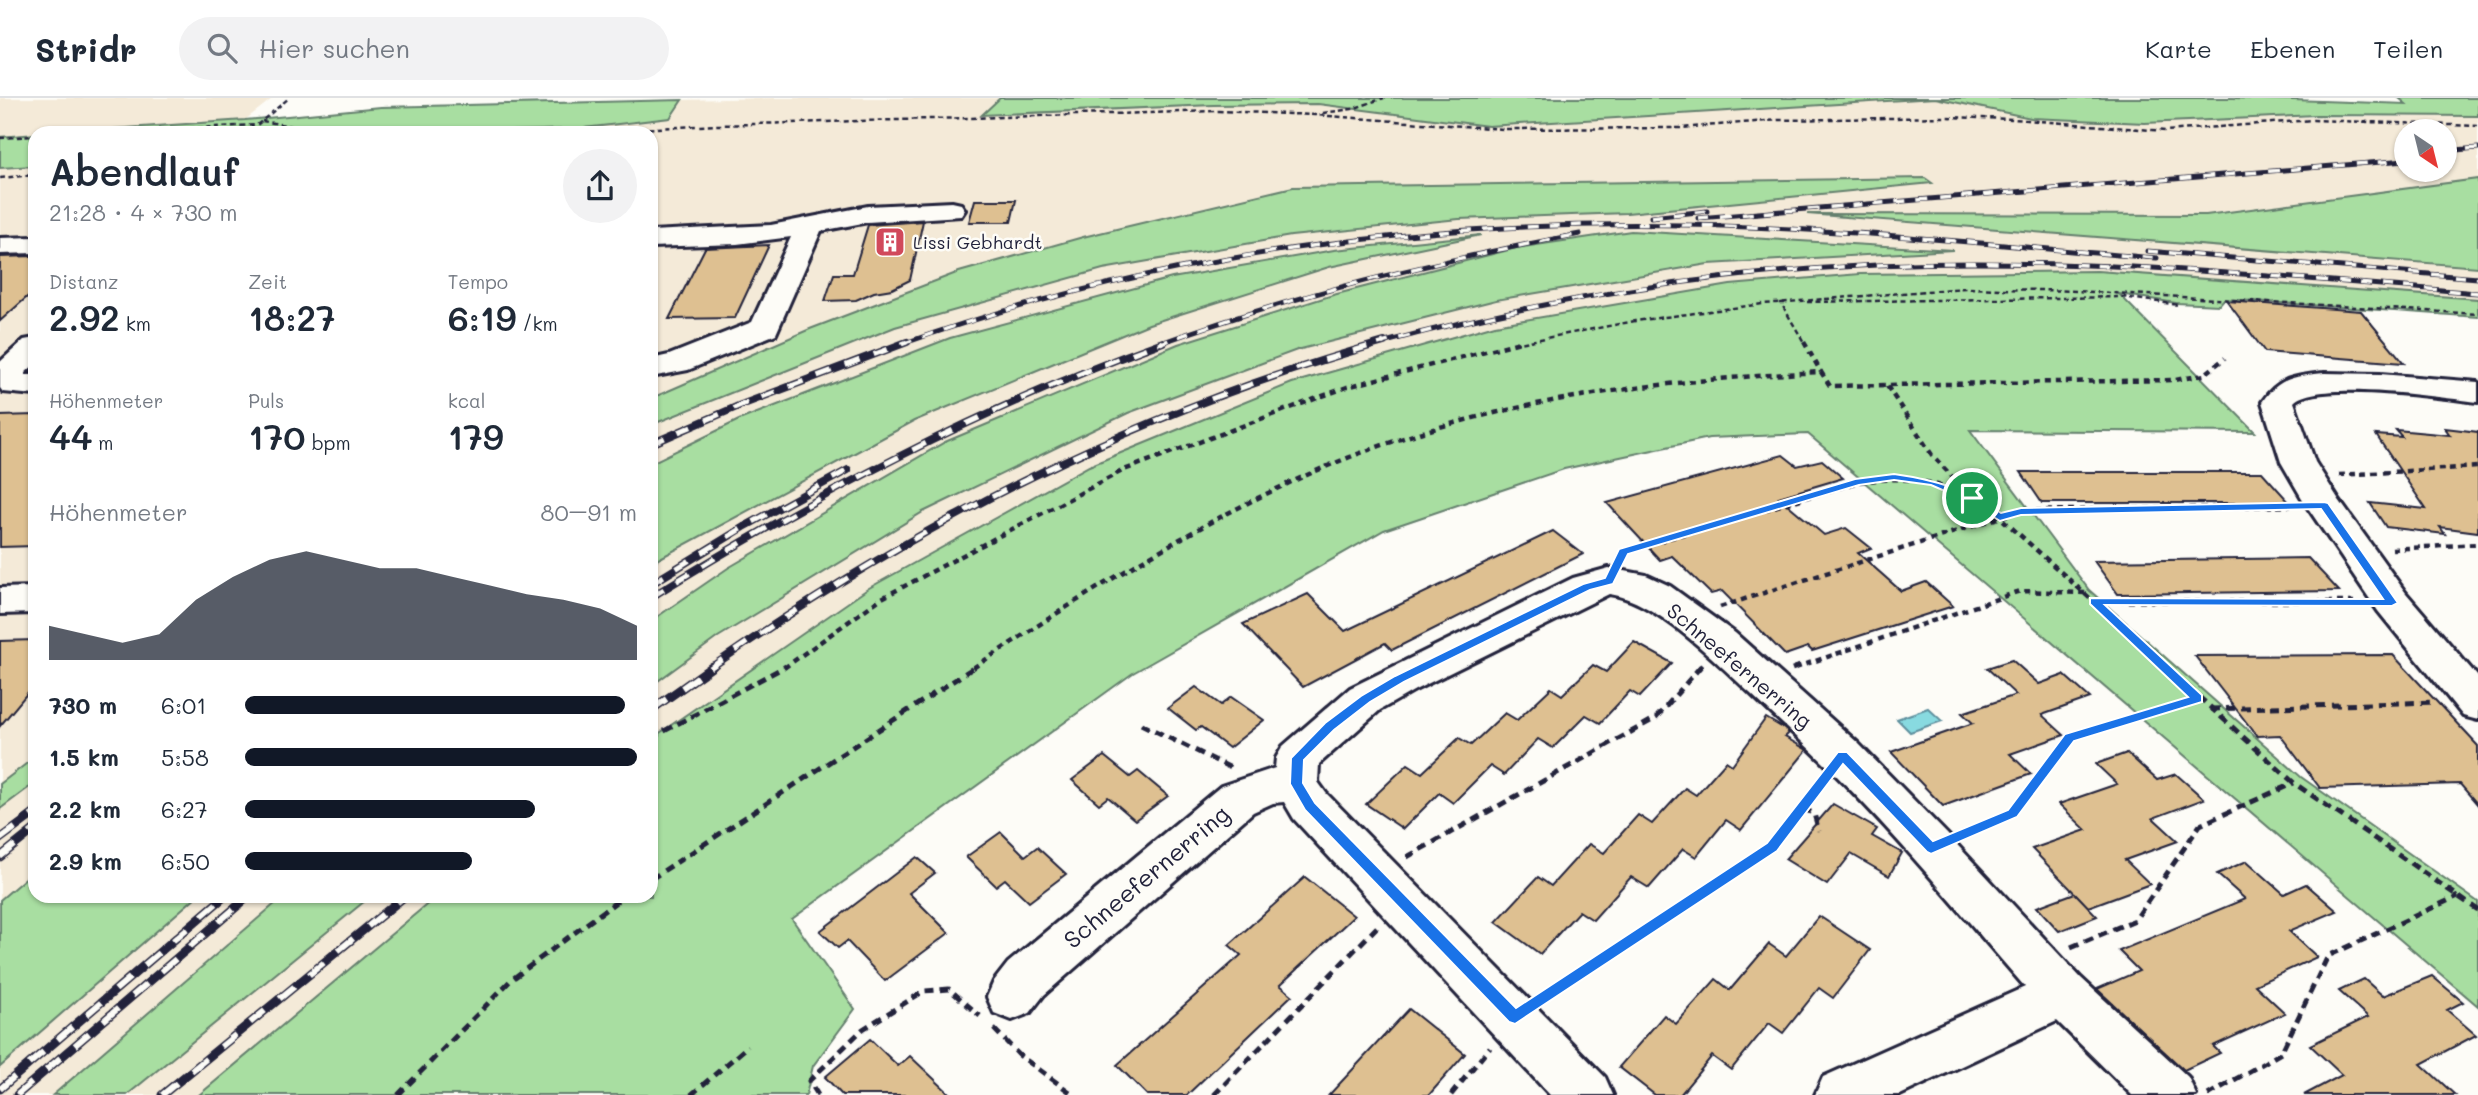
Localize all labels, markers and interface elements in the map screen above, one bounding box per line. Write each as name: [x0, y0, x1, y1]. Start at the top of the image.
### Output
search box: [179, 17, 669, 80]
text: Stridr: [35, 27, 137, 70]
icon: search: [203, 29, 241, 67]
text: Hier suchen: [259, 31, 410, 65]
text: Karte: [2145, 33, 2212, 64]
text: Ebenen: [2250, 33, 2335, 64]
text: Teilen: [2373, 33, 2443, 64]
north arrow: [2394, 119, 2457, 182]
map controls: [2394, 119, 2457, 182]
text: Abendlauf: [49, 146, 239, 196]
button: share: [563, 149, 637, 223]
text: 21:28 · 4 × 730 m: [49, 197, 238, 227]
building icon: Lissi Gebhardt: [873, 225, 907, 259]
place label: Lissi Gebhardt: [913, 230, 1042, 254]
text: Distanz: [49, 269, 118, 294]
text: Zeit: [248, 269, 287, 294]
text: Tempo: [448, 269, 508, 294]
text: 2.92: [49, 294, 120, 340]
text: 18:27: [248, 294, 335, 340]
text: 6:19: [448, 294, 516, 340]
text: km: [120, 311, 151, 336]
text: /km: [516, 311, 558, 336]
text: Höhenmeter: [49, 388, 163, 413]
text: Puls: [248, 388, 284, 413]
text: kcal: [448, 388, 486, 413]
text: 44: [49, 413, 92, 459]
text: 170: [248, 413, 306, 459]
text: 179: [448, 413, 504, 459]
text: m: [92, 430, 114, 455]
text: bpm: [306, 430, 351, 455]
pin: [1942, 468, 2002, 528]
icon: arrive: [1953, 479, 1991, 517]
text: Höhenmeter: [49, 497, 187, 527]
text: 80–91 m: [540, 497, 637, 527]
street label: Schneefernerring: [1662, 596, 1818, 734]
text: 730 m: [49, 690, 117, 720]
text: 6:01: [161, 690, 207, 720]
text: 1.5 km: [49, 742, 119, 772]
text: 5:58: [161, 742, 209, 772]
text: 2.2 km: [49, 794, 121, 824]
text: 6:27: [161, 794, 208, 824]
street label: Schneefernerring: [1057, 798, 1235, 954]
text: 2.9 km: [49, 846, 122, 876]
text: 6:50: [161, 846, 210, 876]

